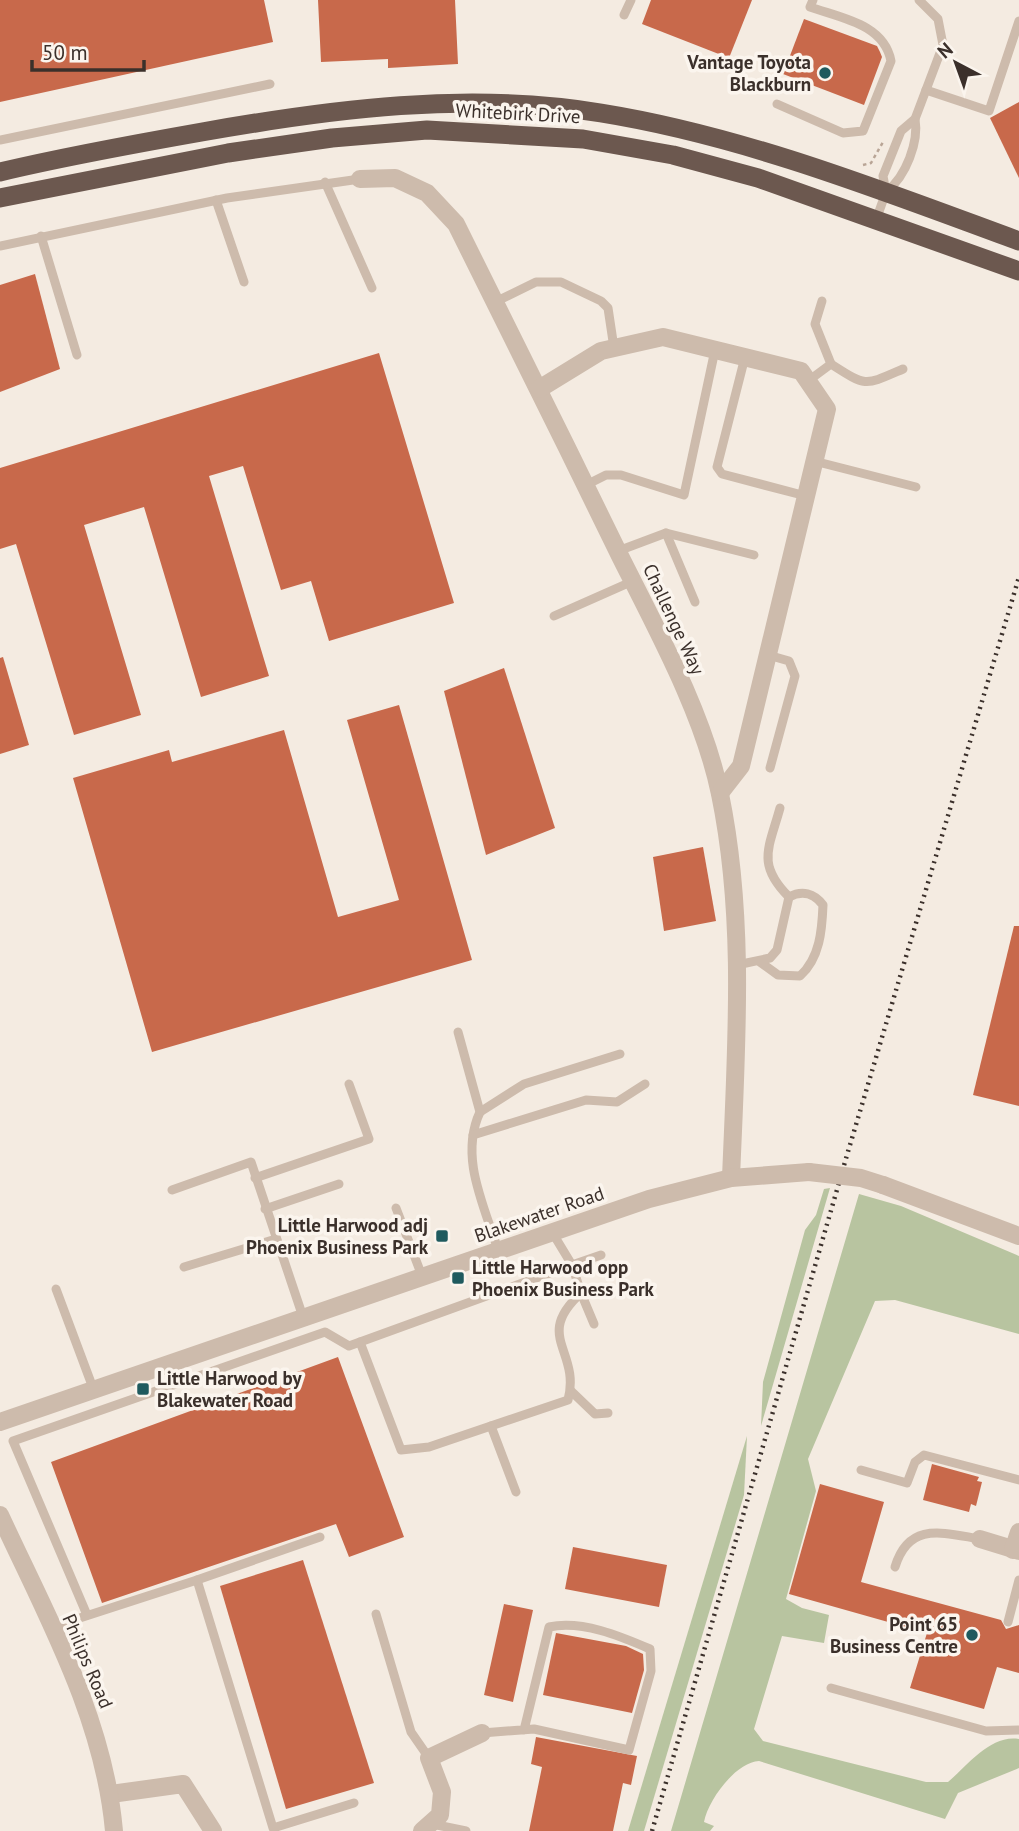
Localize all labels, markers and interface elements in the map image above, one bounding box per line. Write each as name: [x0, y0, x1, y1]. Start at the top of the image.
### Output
scale bar: [32, 28, 144, 72]
north arrow: [921, 28, 991, 98]
text: N: [932, 37, 957, 63]
text: 50 m: [42, 39, 88, 66]
place label: Vantage Toyota Blackburn: [686, 50, 811, 96]
marker: Vantage Toyota Blackburn: [817, 65, 833, 81]
street label: Whitebirk Drive: [455, 98, 581, 128]
street label: Challenge Way: [638, 560, 710, 678]
street label: Blakewater Road: [471, 1181, 607, 1247]
place label: Little Harwood adj Phoenix Business Park: [246, 1213, 429, 1259]
marker: Little Harwood adj Phoenix Business Park: [434, 1228, 450, 1244]
place label: Little Harwood opp Phoenix Business Park: [472, 1255, 655, 1301]
marker: Little Harwood opp Phoenix Business Park: [450, 1270, 466, 1286]
place label: Little Harwood by Blakewater Road: [157, 1366, 302, 1412]
marker: Little Harwood by Blakewater Road: [135, 1381, 151, 1397]
street label: Philips Road: [57, 1610, 119, 1712]
place label: Point 65 Business Centre: [830, 1612, 958, 1658]
marker: Point 65 Business Centre: [964, 1627, 980, 1643]

